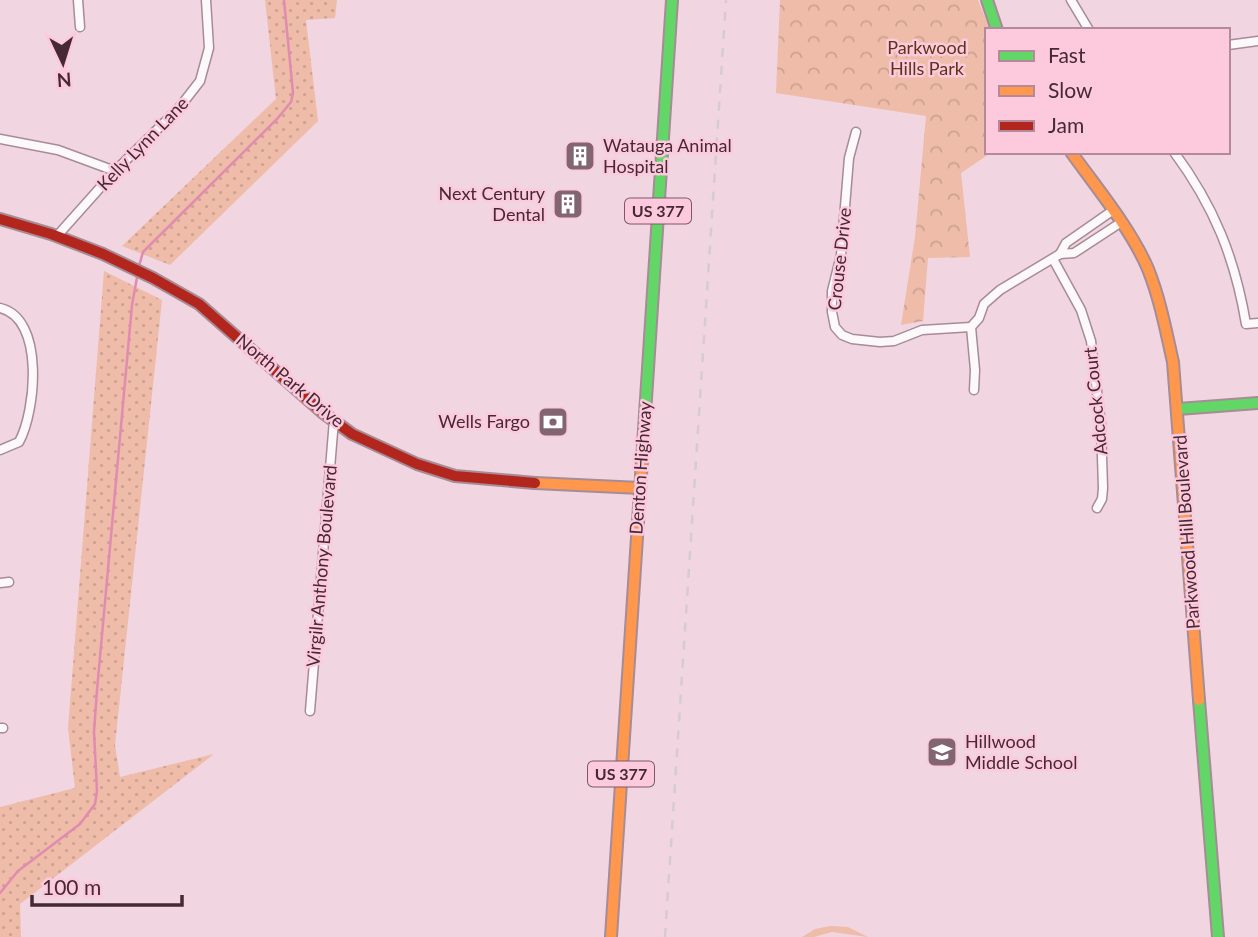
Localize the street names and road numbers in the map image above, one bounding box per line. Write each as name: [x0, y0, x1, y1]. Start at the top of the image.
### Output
street label: Kelly Lynn Lane: [92, 92, 193, 195]
road number: US 377: [625, 198, 691, 224]
street label: Crouse Drive: [823, 206, 855, 311]
street label: North Park Drive: [232, 329, 349, 432]
street label: Adcock Court: [1078, 346, 1112, 456]
street label: Denton Highway: [624, 400, 656, 535]
street label: Parkwood Hill Boulevard: [1168, 434, 1204, 630]
street label: Virgilr Anthony Boulevard: [301, 464, 341, 668]
road number: US 377: [588, 762, 654, 786]

